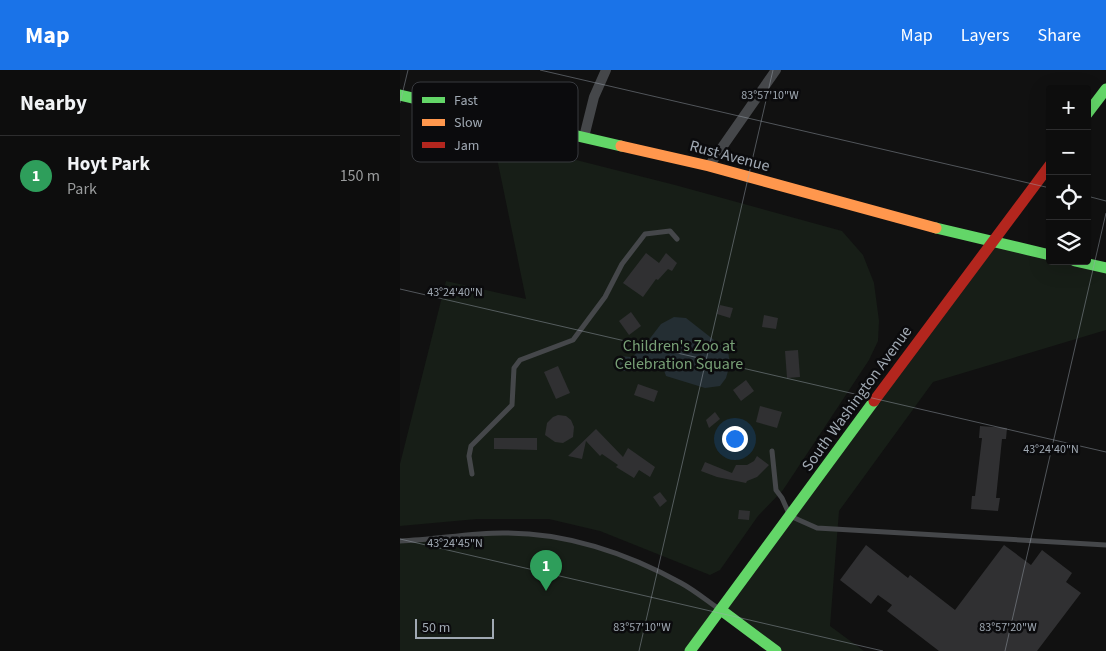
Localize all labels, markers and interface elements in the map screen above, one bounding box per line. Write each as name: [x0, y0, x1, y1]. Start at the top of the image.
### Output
text: Map: [25, 18, 70, 53]
text: Map: [901, 23, 933, 48]
text: Layers: [961, 23, 1010, 48]
text: Share: [1038, 23, 1081, 48]
legend: [412, 82, 578, 162]
map controls: [1046, 85, 1091, 265]
button: +: [1046, 85, 1091, 130]
text: 83°57'10"W: [741, 87, 799, 104]
text: Nearby: [20, 88, 87, 118]
text: Fast: [454, 91, 478, 111]
text: Slow: [454, 113, 483, 133]
button: −: [1046, 130, 1091, 175]
street label: Rust Avenue: [687, 135, 772, 177]
text: Jam: [454, 136, 479, 156]
text: Hoyt Park: [67, 151, 150, 178]
text: 1: [32, 165, 40, 187]
text: 150 m: [340, 165, 380, 187]
button: locate: [1046, 175, 1091, 220]
text: Park: [67, 178, 97, 200]
button: layers: [1046, 220, 1091, 265]
text: 43°24'40"N: [427, 284, 483, 301]
street label: South Washington Avenue: [797, 321, 917, 476]
park label: Children's Zoo at Celebration Square: [615, 335, 743, 375]
your location: [722, 426, 748, 452]
text: 43°24'40"N: [1023, 441, 1079, 458]
text: 43°24'45"N: [427, 535, 483, 552]
pin: 1: [530, 550, 562, 591]
scale bar: [415, 616, 494, 639]
text: 50 m: [422, 618, 450, 638]
text: 83°57'10"W: [613, 619, 671, 636]
text: 83°57'20"W: [979, 619, 1037, 636]

